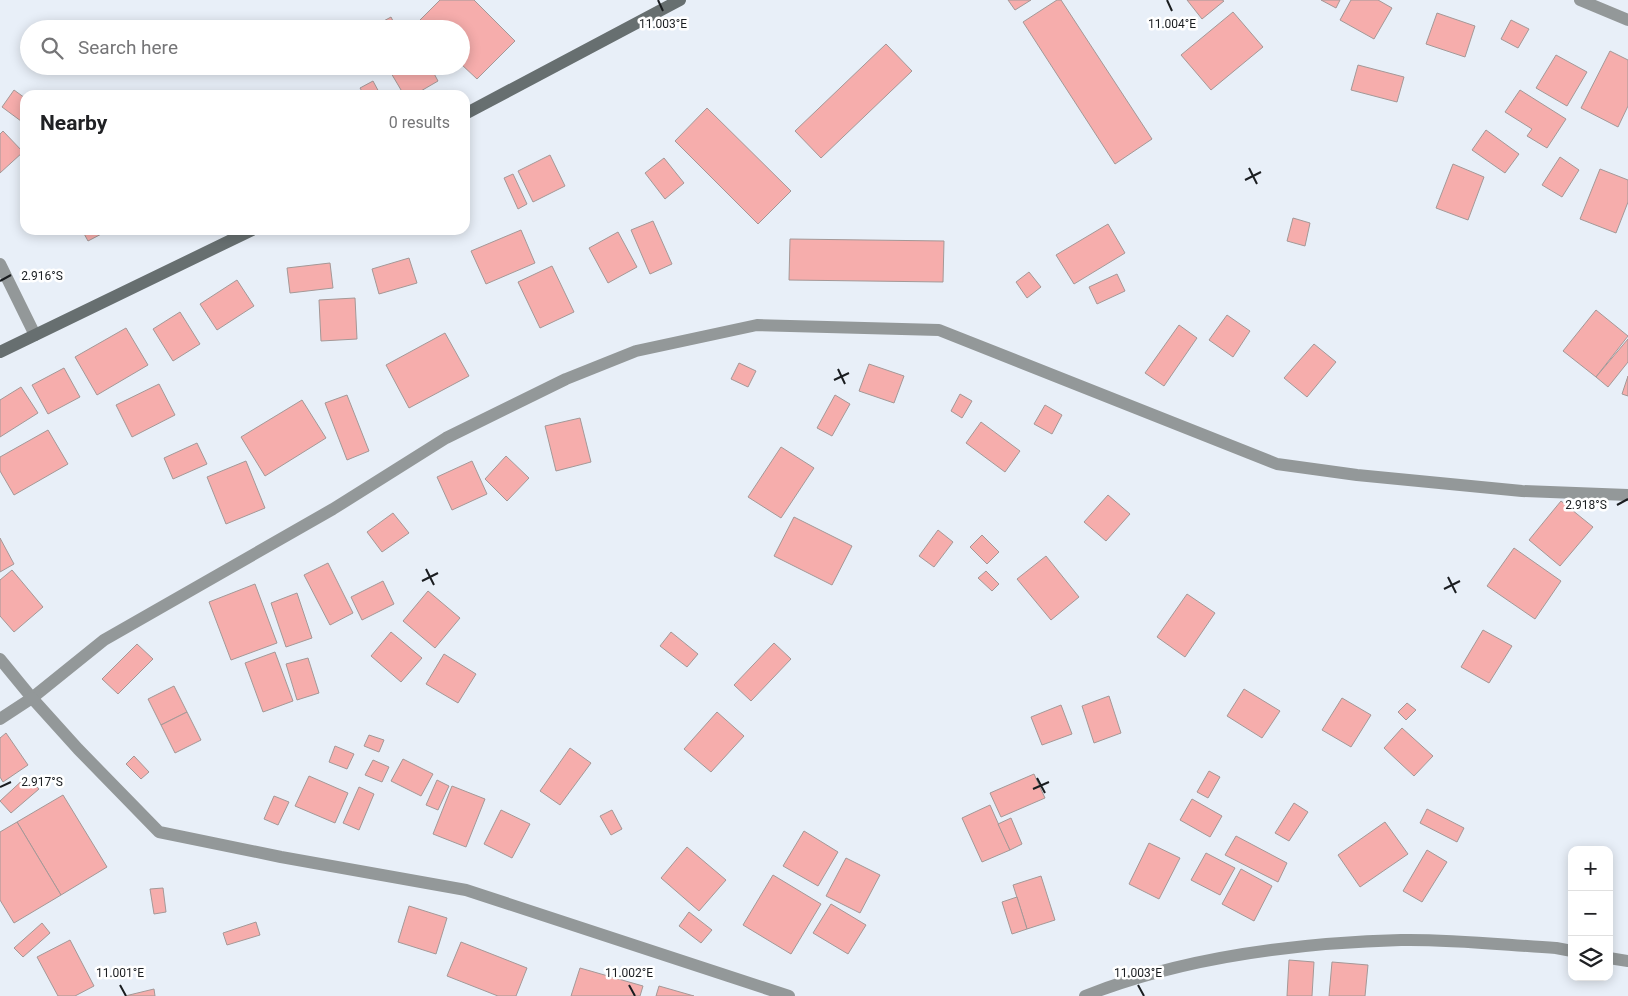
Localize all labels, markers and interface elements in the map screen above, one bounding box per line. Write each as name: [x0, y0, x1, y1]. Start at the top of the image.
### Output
text: 11.003°E: [639, 17, 687, 31]
text: 11.004°E: [1148, 17, 1196, 31]
search box: [20, 20, 470, 75]
icon: search: [38, 34, 66, 62]
text: Search here: [78, 36, 178, 59]
text: Nearby: [40, 111, 107, 135]
text: 0 results: [389, 113, 450, 132]
text: 2.916°S: [21, 269, 63, 283]
text: 2.918°S: [1565, 498, 1607, 512]
text: 2.917°S: [21, 775, 63, 789]
map controls: [1568, 846, 1613, 981]
button: +: [1568, 846, 1613, 891]
button: −: [1568, 891, 1613, 936]
button: layers: [1568, 936, 1613, 981]
text: 11.001°E: [96, 966, 144, 980]
text: 11.002°E: [605, 966, 653, 980]
text: 11.003°E: [1114, 966, 1162, 980]

